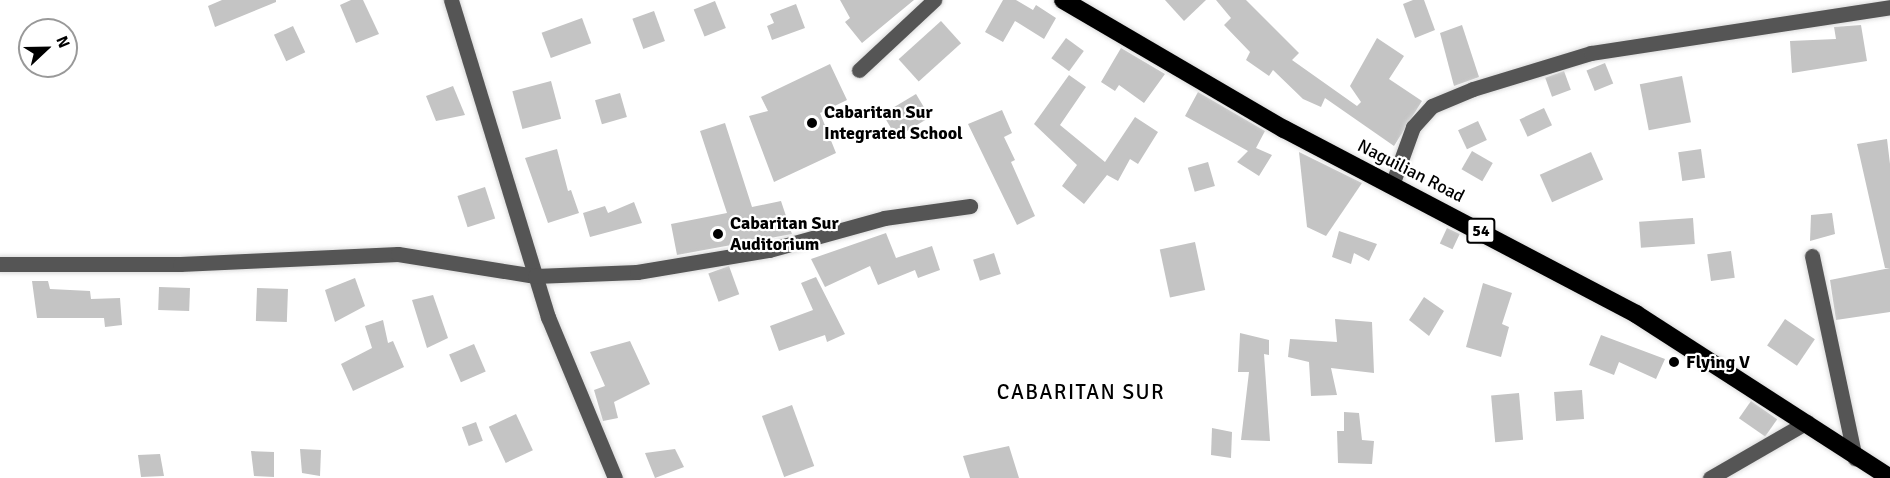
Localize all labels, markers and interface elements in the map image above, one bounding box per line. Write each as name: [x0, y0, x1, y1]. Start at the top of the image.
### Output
north arrow: [18, 18, 78, 78]
text: N: [51, 33, 74, 51]
place label: Cabaritan Sur Integrated School: [824, 102, 963, 144]
marker: Cabaritan Sur Integrated School: [805, 116, 819, 130]
street label: Naguilian Road: [1354, 135, 1468, 207]
place label: Cabaritan Sur Auditorium: [730, 213, 839, 256]
road number: 54: [1466, 218, 1496, 244]
marker: Cabaritan Sur Auditorium: [711, 227, 725, 241]
place label: Flying V: [1686, 351, 1750, 373]
marker: Flying V: [1667, 355, 1681, 369]
district label: CABARITAN SUR: [997, 379, 1165, 405]

